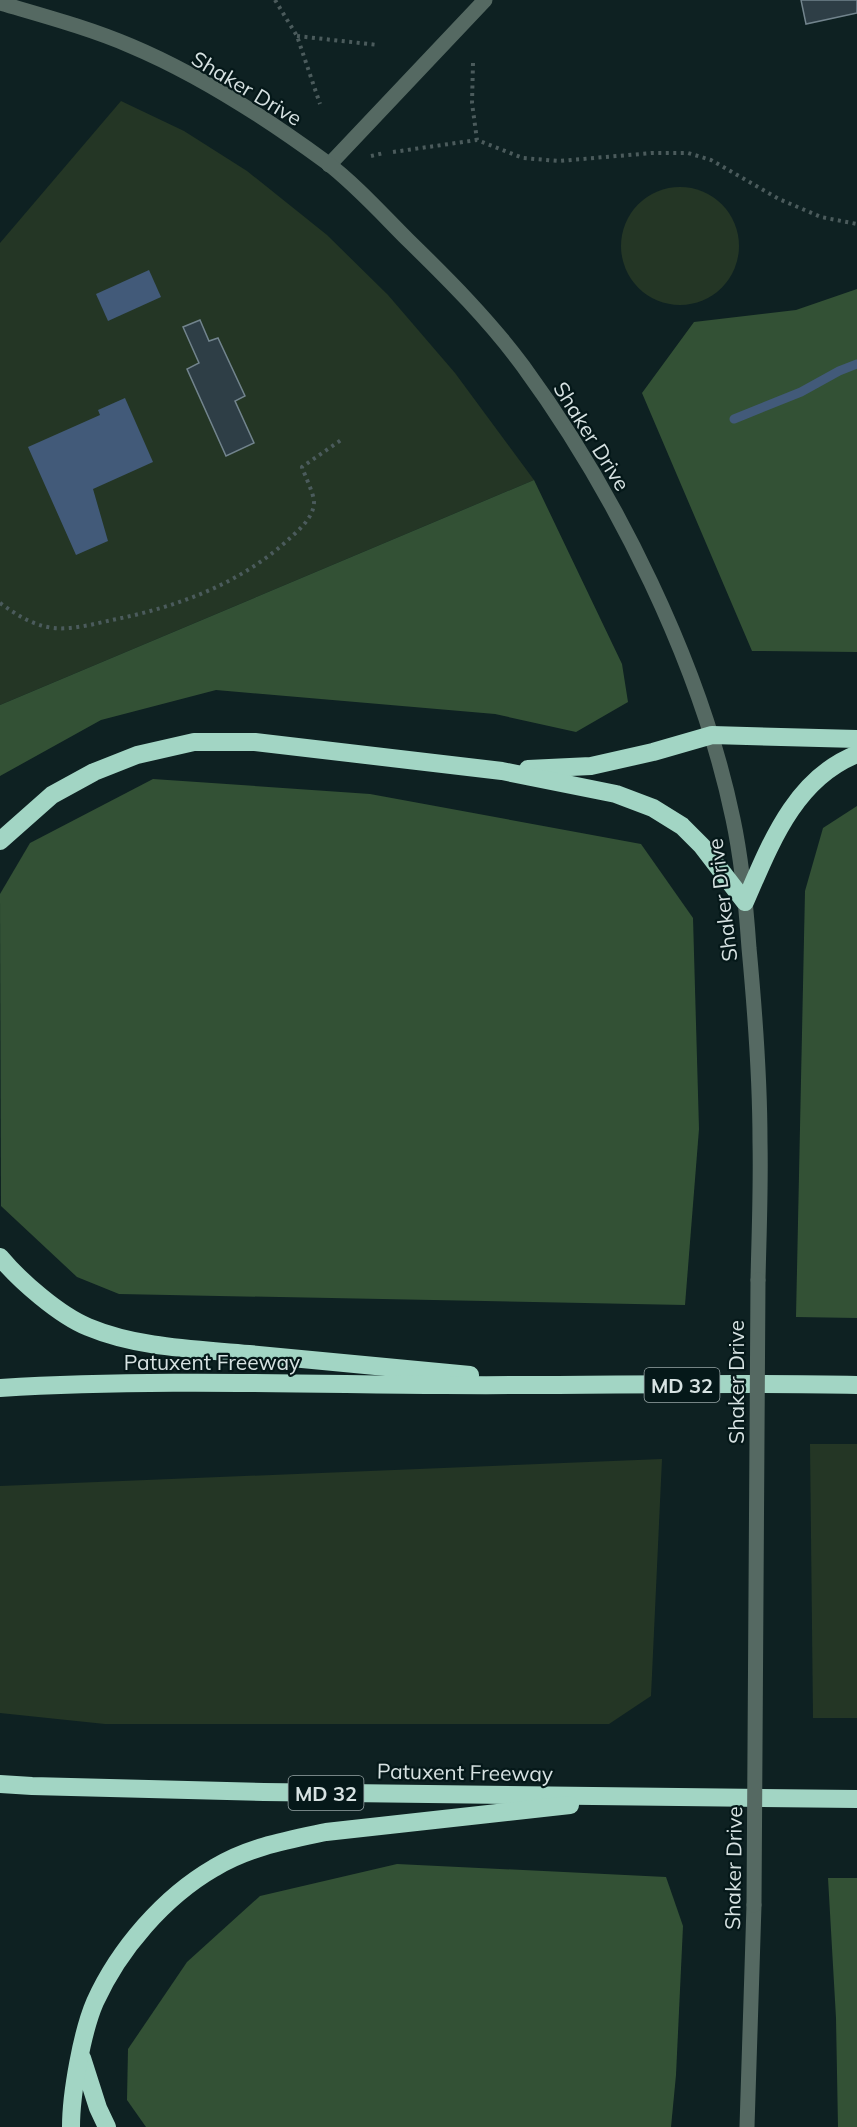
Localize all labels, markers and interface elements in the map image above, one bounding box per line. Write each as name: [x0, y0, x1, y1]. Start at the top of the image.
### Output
street label: Shaker Drive: [187, 45, 307, 131]
street label: Shaker Drive: [548, 377, 636, 495]
street label: Shaker Drive: [702, 837, 742, 963]
street label: Shaker Drive: [723, 1320, 749, 1444]
street label: Patuxent Freeway: [124, 1349, 300, 1375]
road number: MD 32: [644, 1368, 720, 1402]
street label: Patuxent Freeway: [377, 1757, 553, 1787]
road number: MD 32: [288, 1776, 364, 1810]
street label: Shaker Drive: [719, 1806, 747, 1930]

